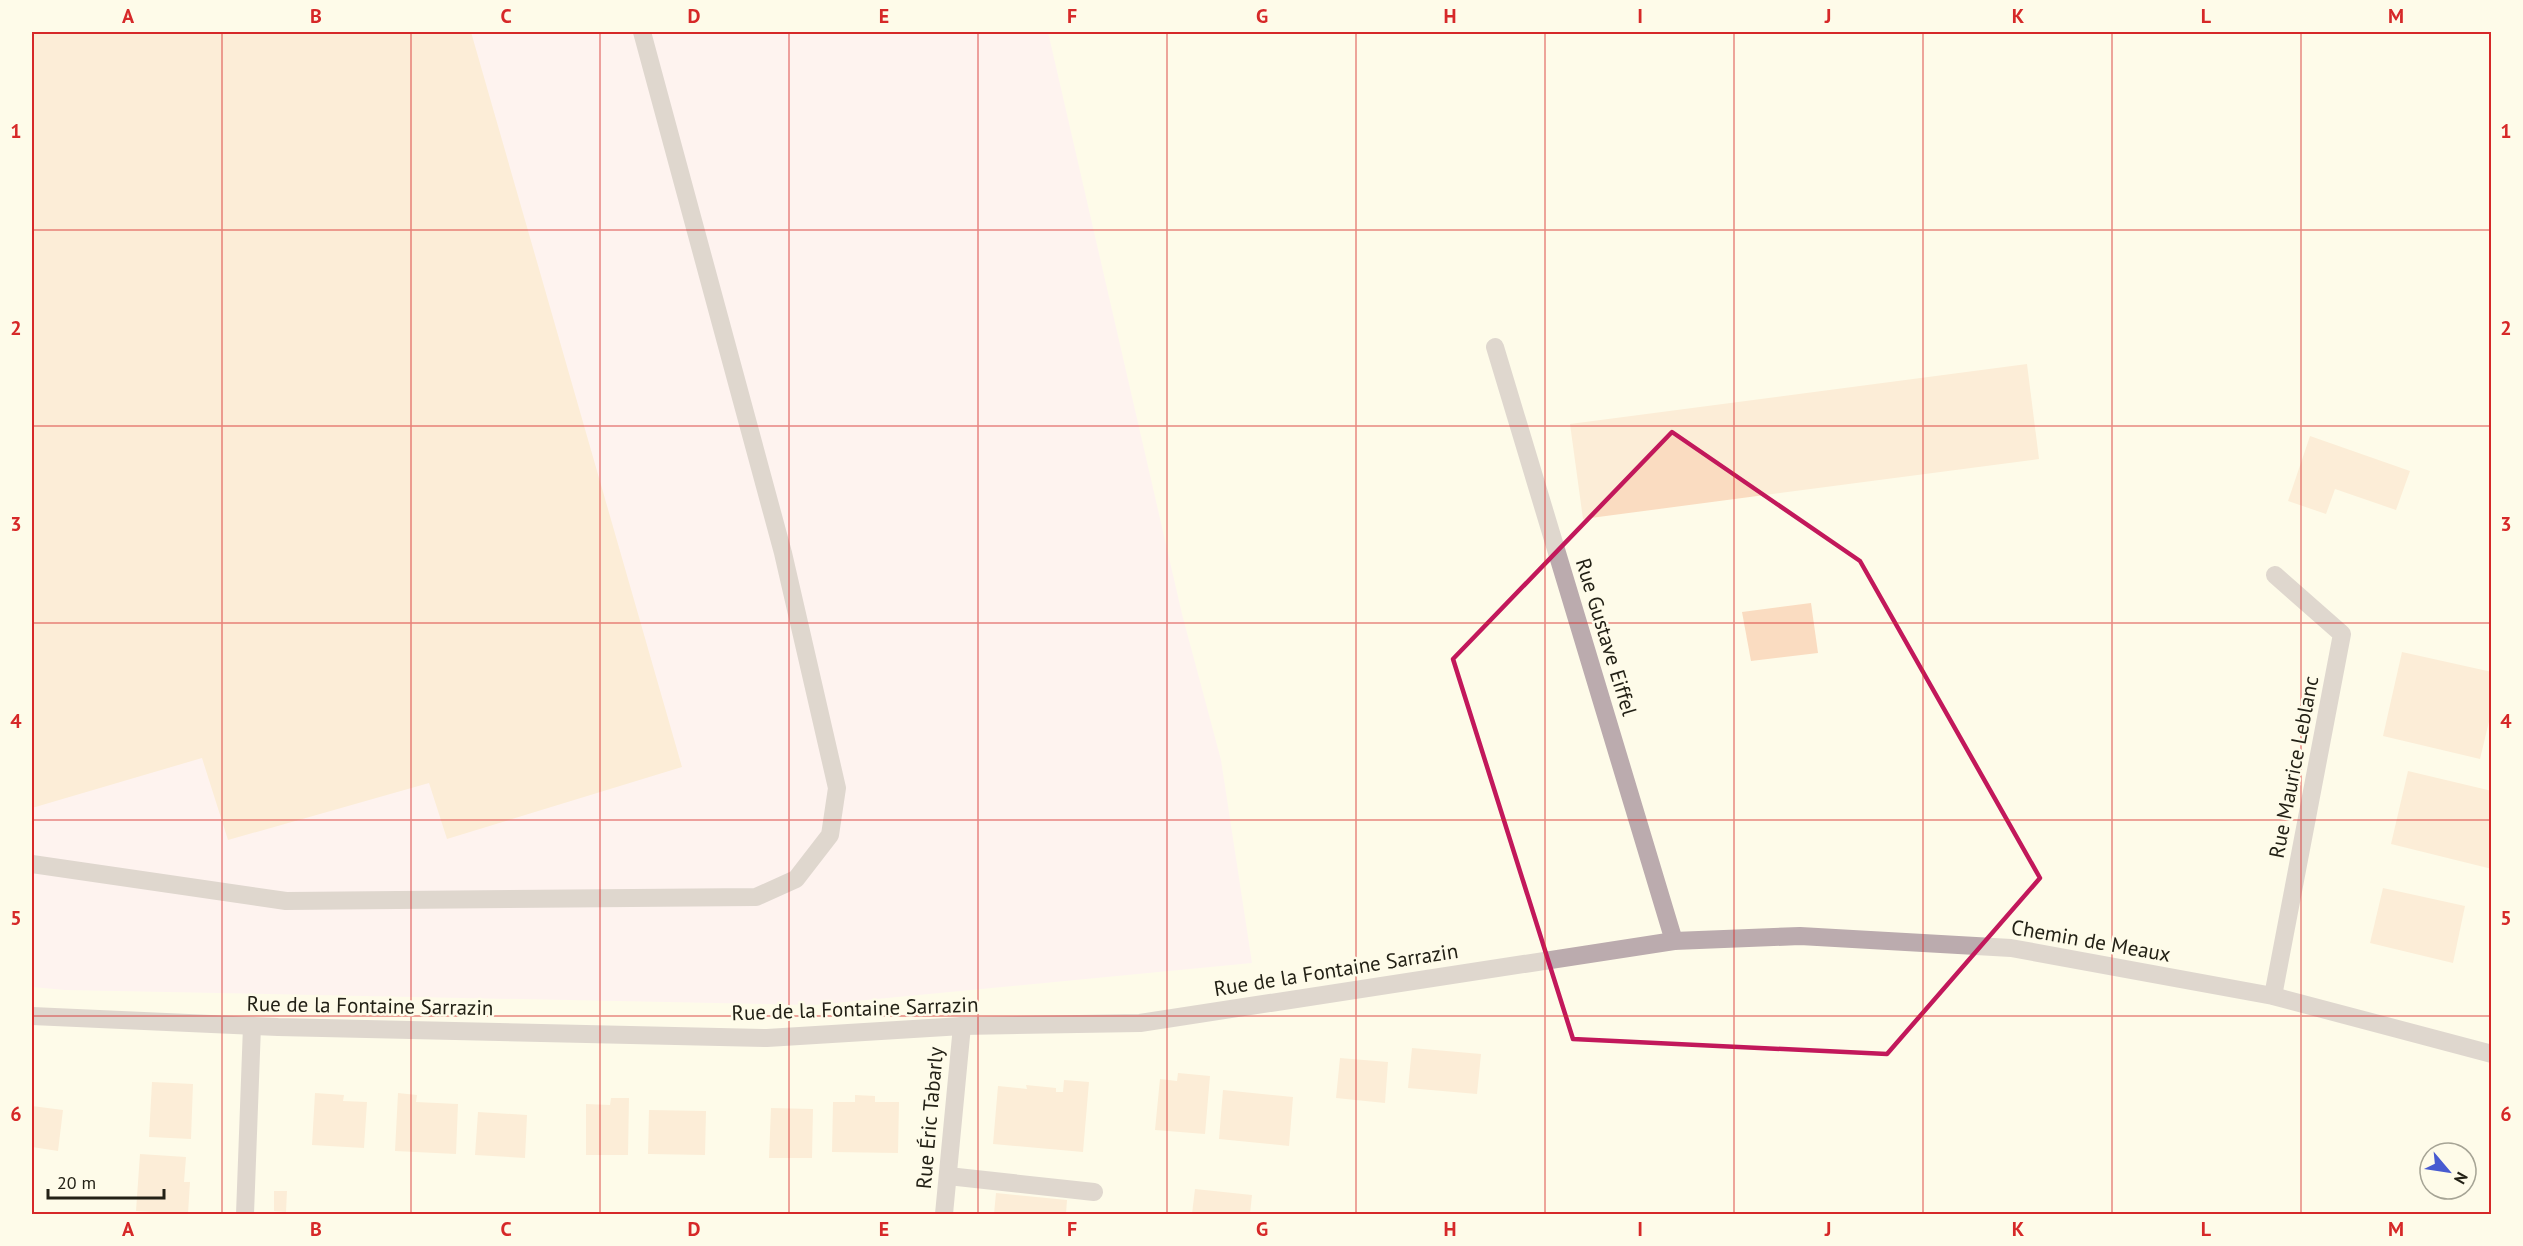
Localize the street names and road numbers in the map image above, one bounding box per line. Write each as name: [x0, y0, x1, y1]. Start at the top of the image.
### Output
street label: Rue Gustave Eiffel: [1570, 555, 1643, 719]
street label: Rue Maurice Leblanc: [2263, 673, 2324, 860]
street label: Chemin de Meaux: [2009, 913, 2173, 968]
street label: Rue de la Fontaine Sarrazin: [1212, 937, 1460, 1002]
street label: Rue de la Fontaine Sarrazin: [246, 990, 494, 1021]
street label: Rue de la Fontaine Sarrazin: [731, 991, 979, 1026]
street label: Rue Éric Tabarly: [910, 1046, 949, 1190]

